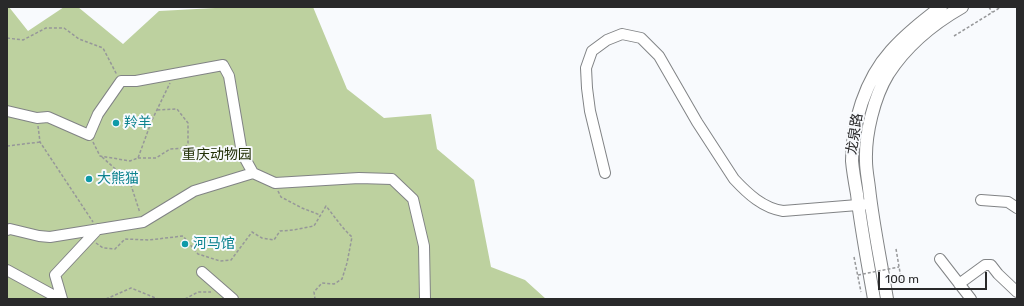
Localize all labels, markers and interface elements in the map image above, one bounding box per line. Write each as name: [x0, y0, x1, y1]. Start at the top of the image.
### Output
street label: 龙泉路: [843, 112, 867, 156]
place label: 羚羊: [124, 115, 152, 131]
marker: 羚羊: [111, 118, 121, 128]
park label: 重庆动物园: [182, 147, 252, 163]
place label: 大熊猫: [97, 171, 139, 187]
marker: 大熊猫: [84, 174, 94, 184]
place label: 河马馆: [193, 236, 235, 252]
marker: 河马馆: [180, 239, 190, 249]
scale bar: [880, 264, 989, 290]
text: 100 m: [885, 272, 919, 286]

